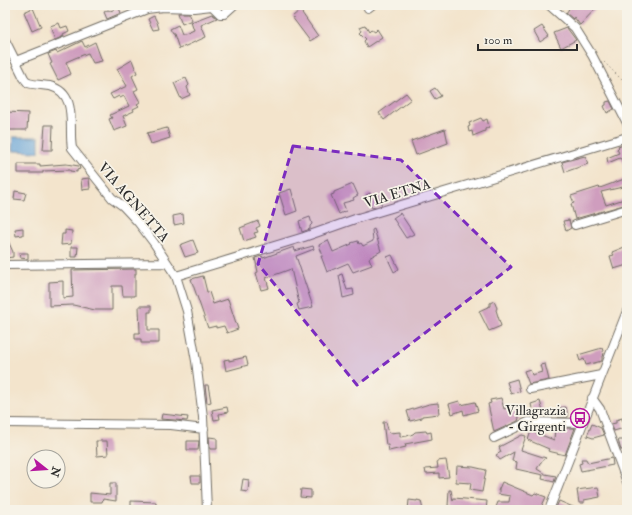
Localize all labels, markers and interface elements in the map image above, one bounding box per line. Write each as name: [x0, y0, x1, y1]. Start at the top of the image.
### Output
scale bar: [478, 26, 577, 52]
text: 100 m: [484, 33, 513, 48]
street label: VIA AGNETTA: [94, 159, 173, 246]
street label: VIA ETNA: [362, 175, 433, 212]
place label: Villagrazia - Girgenti: [505, 402, 566, 435]
bus stop icon: Villagrazia - Girgenti: [569, 407, 591, 429]
north arrow: [26, 449, 66, 489]
text: N: [47, 464, 63, 479]

